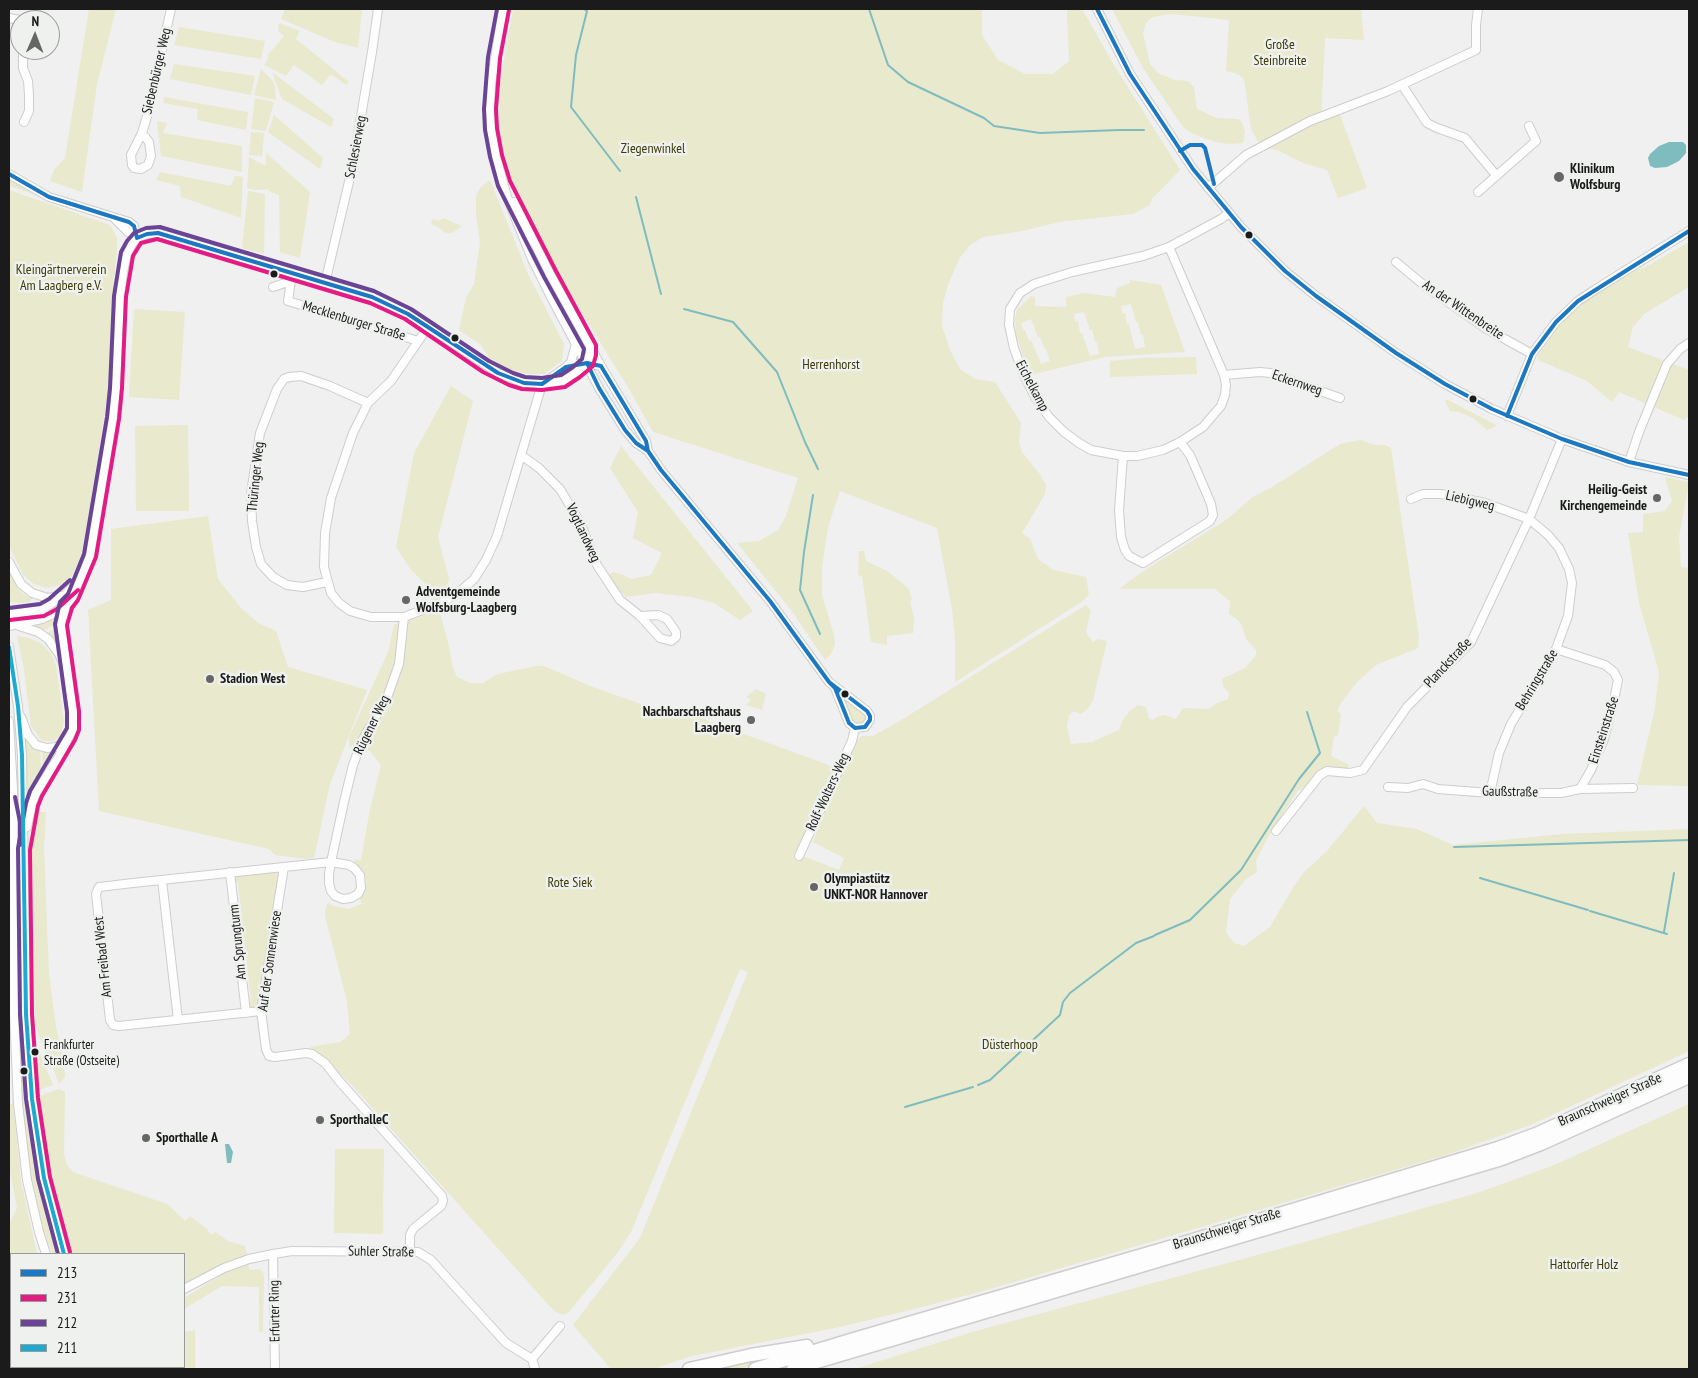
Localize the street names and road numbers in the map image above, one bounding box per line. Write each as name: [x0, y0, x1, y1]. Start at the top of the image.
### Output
street label: Siebenbürger Weg: [139, 26, 175, 116]
street label: Schlesierweg: [342, 114, 370, 180]
street label: An der Wittenbreite: [1419, 277, 1507, 343]
street label: Mecklenburger Straße: [301, 297, 407, 345]
street label: Eichelkamp: [1012, 358, 1052, 414]
street label: Eckernweg: [1270, 367, 1324, 399]
street label: Thüringer Weg: [244, 441, 268, 513]
street label: Liebigweg: [1444, 487, 1496, 515]
street label: Vogtlandweg: [562, 501, 604, 565]
street label: Planckstraße: [1421, 634, 1475, 692]
street label: Behringstraße: [1512, 646, 1562, 714]
street label: Rügener Weg: [350, 693, 394, 757]
street label: Einsteinstraße: [1585, 694, 1623, 766]
street label: Rolf-Wolters-Weg: [803, 750, 853, 834]
street label: Gaußstraße: [1482, 783, 1538, 801]
street label: Am Sprungturm: [226, 903, 250, 981]
street label: Auf der Sonnenwiese: [255, 909, 285, 1013]
street label: Am Freibad West: [90, 916, 116, 998]
street label: Braunschweiger Straße: [1556, 1070, 1664, 1130]
street label: Braunschweiger Straße: [1171, 1205, 1283, 1253]
street label: Suhler Straße: [348, 1243, 414, 1261]
street label: Erfurter Ring: [266, 1280, 284, 1342]

